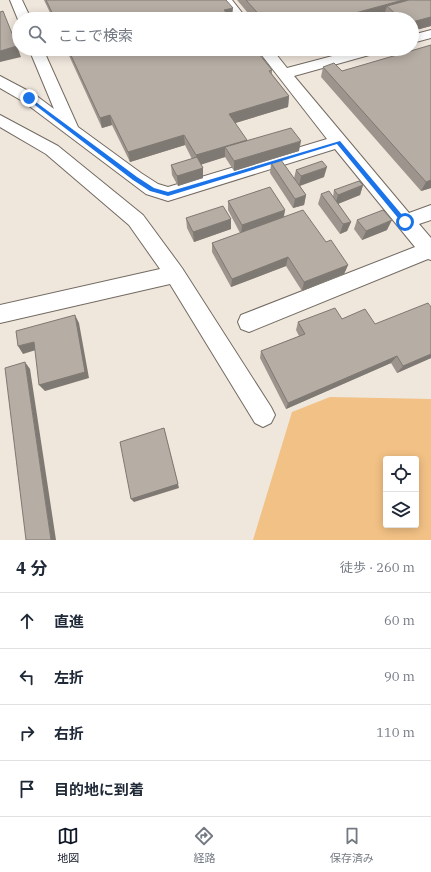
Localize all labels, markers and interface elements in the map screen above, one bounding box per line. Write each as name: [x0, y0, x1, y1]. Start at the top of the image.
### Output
search box: [12, 12, 419, 56]
icon: search: [26, 23, 48, 45]
text: ここで検索: [58, 26, 133, 45]
route end: [20, 89, 38, 107]
route start: [396, 213, 414, 231]
map controls: [383, 456, 419, 528]
button: locate: [383, 456, 419, 492]
button: layers: [383, 492, 419, 528]
text: 4 分: [16, 557, 47, 579]
text: 徒歩 · 260 m: [340, 559, 415, 576]
icon: ahead: [16, 610, 38, 632]
text: 直進: [54, 612, 84, 631]
text: 60 m: [384, 612, 415, 629]
icon: left: [16, 666, 38, 688]
text: 左折: [54, 668, 84, 687]
text: 90 m: [384, 668, 415, 685]
icon: right: [16, 722, 38, 744]
text: 右折: [54, 724, 84, 743]
text: 110 m: [376, 724, 415, 741]
icon: arrive: [16, 778, 38, 800]
text: 目的地に到着: [54, 780, 144, 799]
tab: 地図: [57, 825, 79, 865]
tab: 経路: [193, 825, 215, 865]
tab: 保存済み: [330, 825, 374, 865]

